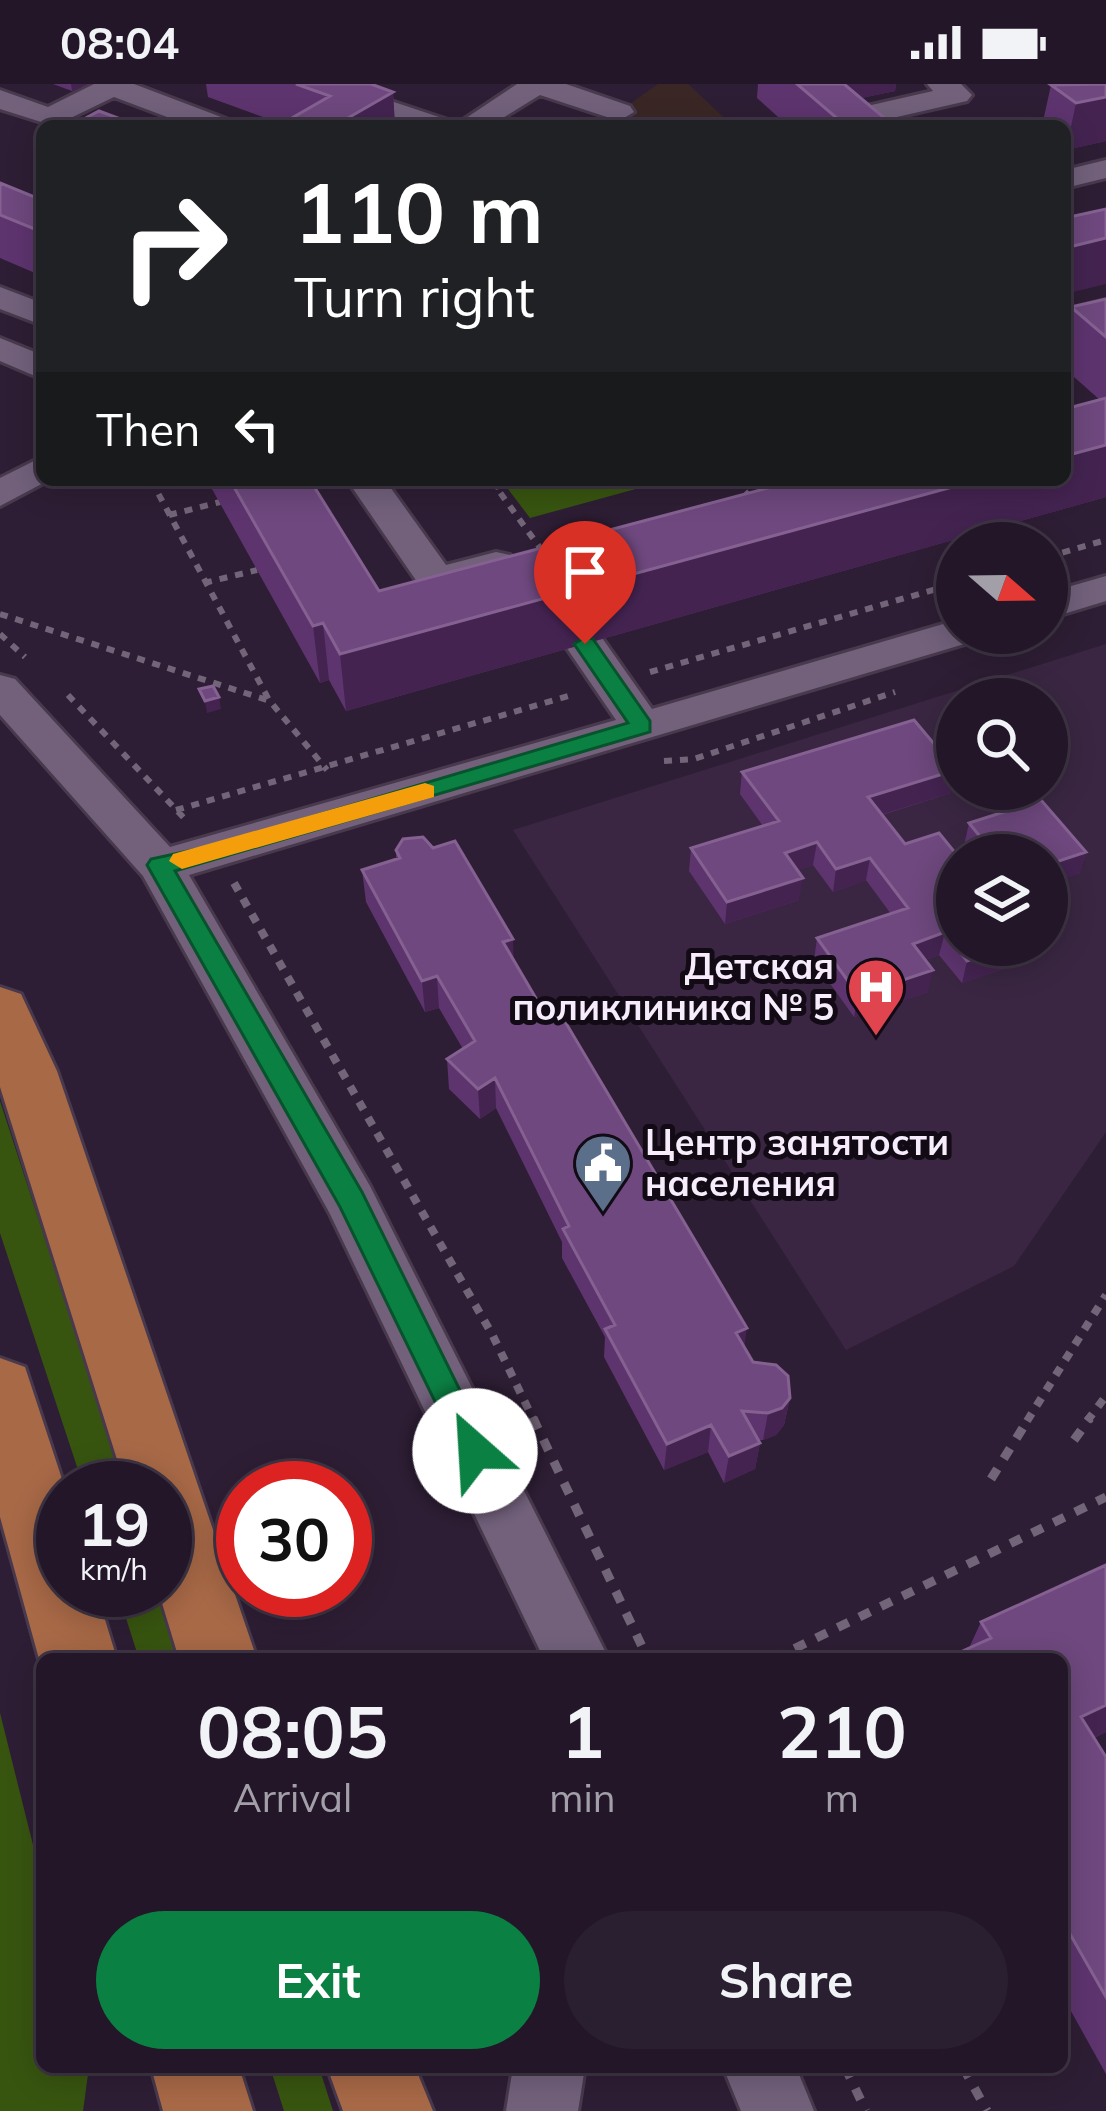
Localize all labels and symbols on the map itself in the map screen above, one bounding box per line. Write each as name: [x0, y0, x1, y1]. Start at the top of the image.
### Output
pin: [534, 521, 636, 644]
north arrow: [936, 522, 1068, 654]
place label: Детская поликлиника № 5: [513, 943, 834, 1029]
hospital icon: Детская поликлиника № 5: [845, 956, 907, 1038]
place label: Центр занятости населения: [645, 1119, 949, 1205]
public building icon: Центр занятости населения: [572, 1132, 634, 1214]
position arrow: [412, 1388, 538, 1514]
speed limit sign: 30: [216, 1461, 372, 1617]

